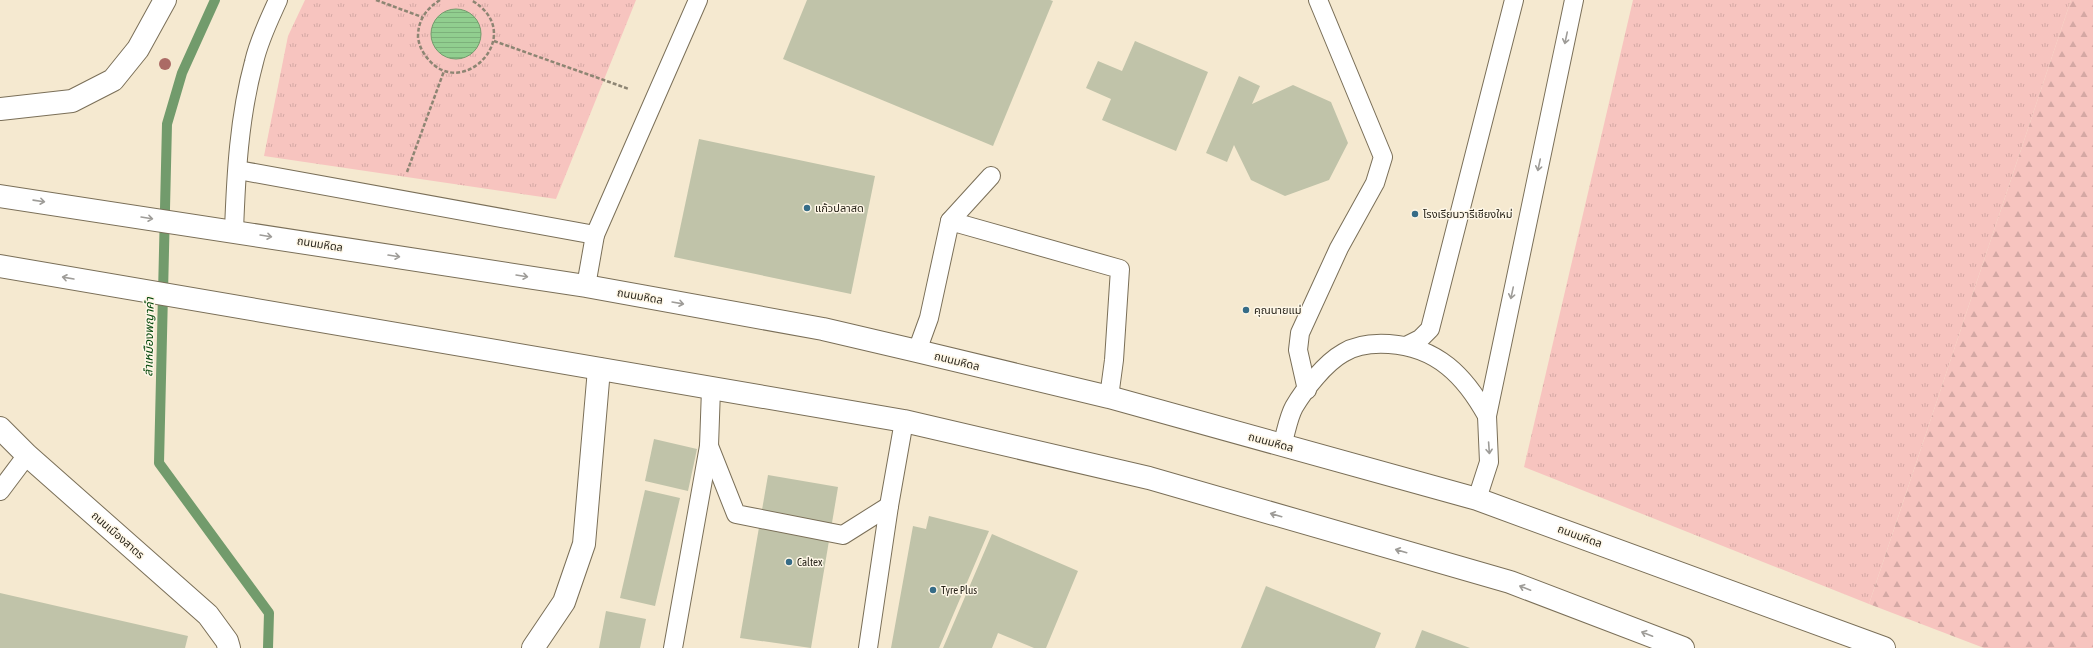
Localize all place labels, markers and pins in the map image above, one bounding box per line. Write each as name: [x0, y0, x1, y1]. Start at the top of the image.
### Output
place label: แก้วปลาสด: [815, 202, 864, 214]
marker: แก้วปลาสด: [802, 203, 812, 213]
place label: โรงเรียนวารีเชียงใหม่: [1423, 208, 1513, 220]
marker: โรงเรียนวารีเชียงใหม่: [1410, 209, 1420, 219]
place label: คุณนายแม่: [1254, 304, 1302, 317]
marker: คุณนายแม่: [1241, 305, 1251, 315]
place label: Caltex: [797, 556, 823, 568]
marker: Caltex: [784, 557, 794, 567]
place label: Tyre Plus: [941, 584, 977, 596]
marker: Tyre Plus: [928, 585, 938, 595]

